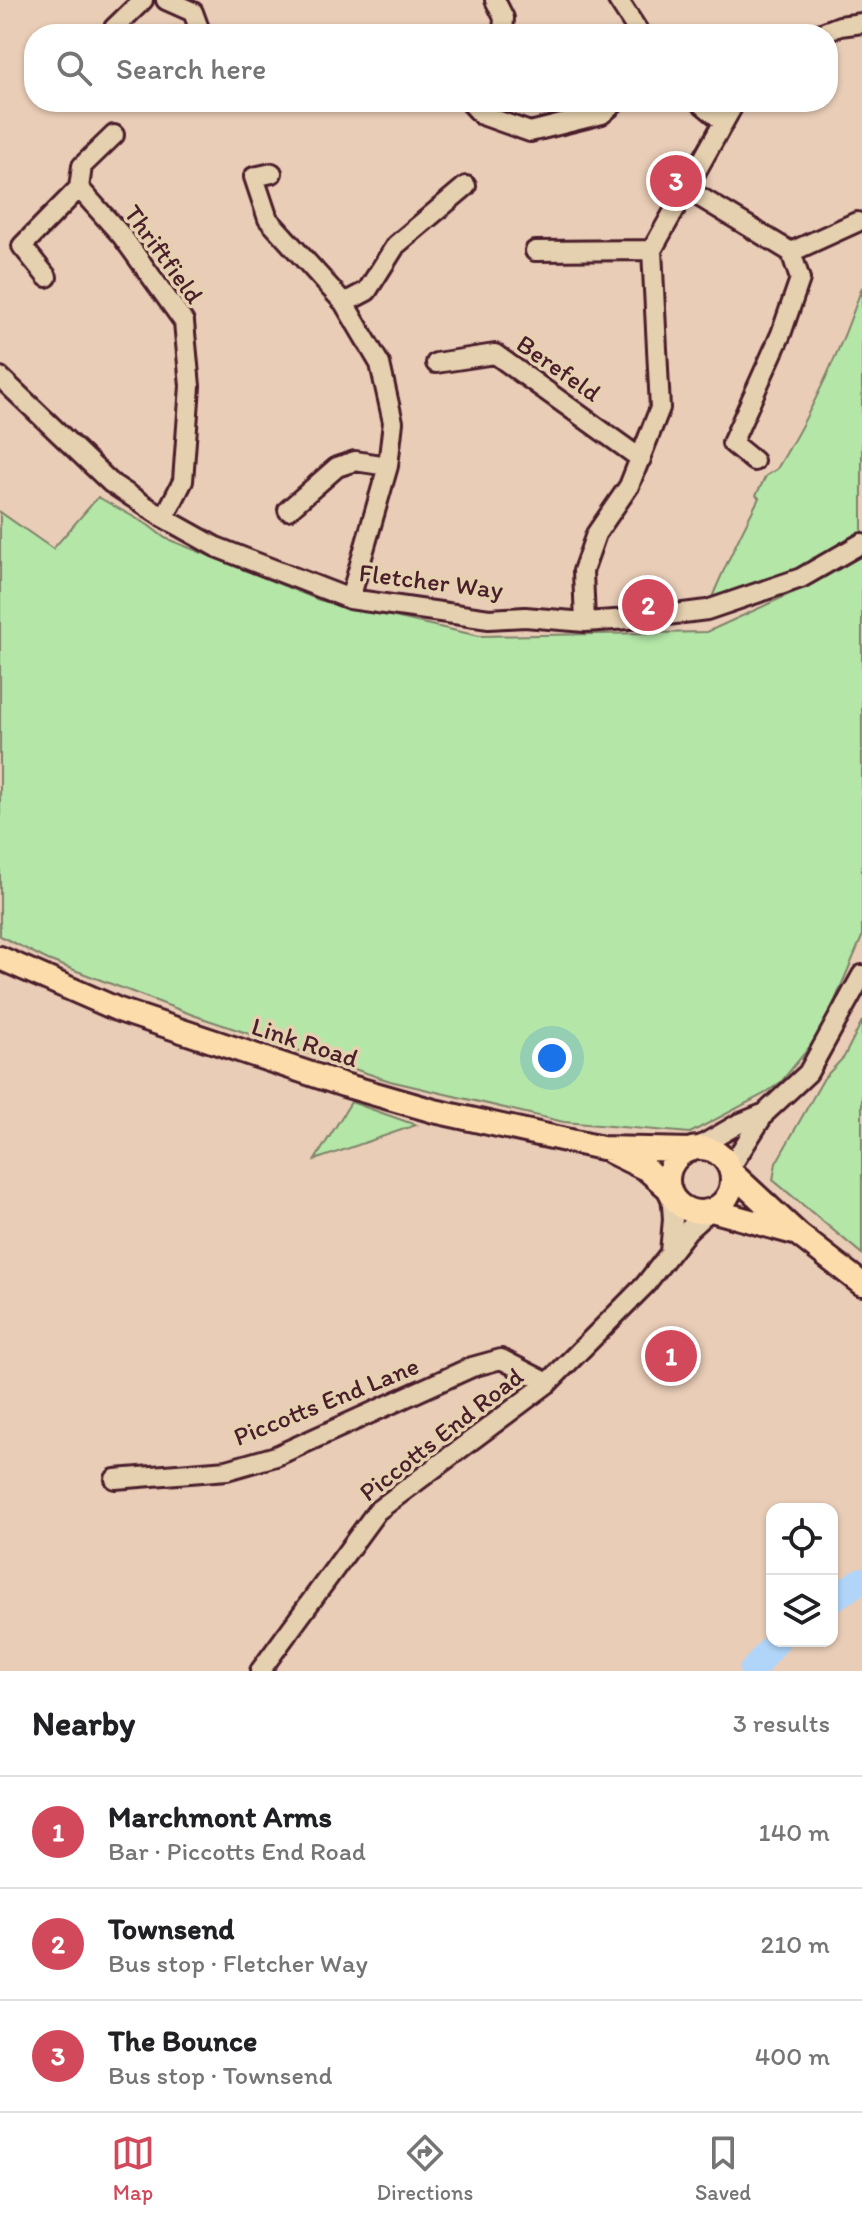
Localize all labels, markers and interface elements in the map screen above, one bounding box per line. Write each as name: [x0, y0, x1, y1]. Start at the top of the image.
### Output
search box: [24, 24, 838, 112]
icon: search: [52, 46, 96, 90]
text: Search here: [116, 50, 266, 87]
pin: 3: [650, 151, 702, 211]
street label: Thriftfield: [117, 198, 211, 310]
street label: Berefeld: [511, 327, 608, 409]
street label: Fletcher Way: [357, 556, 505, 606]
pin: 2: [622, 575, 674, 635]
street label: Link Road: [247, 1010, 363, 1074]
your location: [532, 1038, 572, 1078]
pin: 1: [645, 1326, 697, 1386]
street label: Piccotts End Lane: [229, 1349, 423, 1453]
street label: Piccotts End Road: [353, 1360, 529, 1508]
map controls: [766, 1503, 838, 1647]
button: locate: [766, 1503, 838, 1575]
button: layers: [766, 1575, 838, 1647]
text: Nearby: [32, 1703, 135, 1744]
text: 3 results: [733, 1707, 830, 1739]
text: Marchmont Arms: [108, 1798, 332, 1835]
text: 1: [52, 1816, 64, 1848]
text: 140 m: [759, 1816, 830, 1848]
text: Bar · Piccotts End Road: [108, 1835, 366, 1867]
text: Townsend: [108, 1910, 234, 1947]
text: 2: [51, 1928, 65, 1960]
text: 210 m: [761, 1928, 830, 1960]
text: Bus stop · Fletcher Way: [108, 1947, 368, 1979]
text: The Bounce: [108, 2022, 257, 2059]
text: 3: [51, 2040, 65, 2072]
text: 400 m: [755, 2040, 830, 2072]
text: Bus stop · Townsend: [108, 2059, 332, 2091]
tab: Map: [111, 2131, 155, 2206]
tab: Directions: [377, 2131, 473, 2206]
tab: Saved: [695, 2131, 751, 2206]

